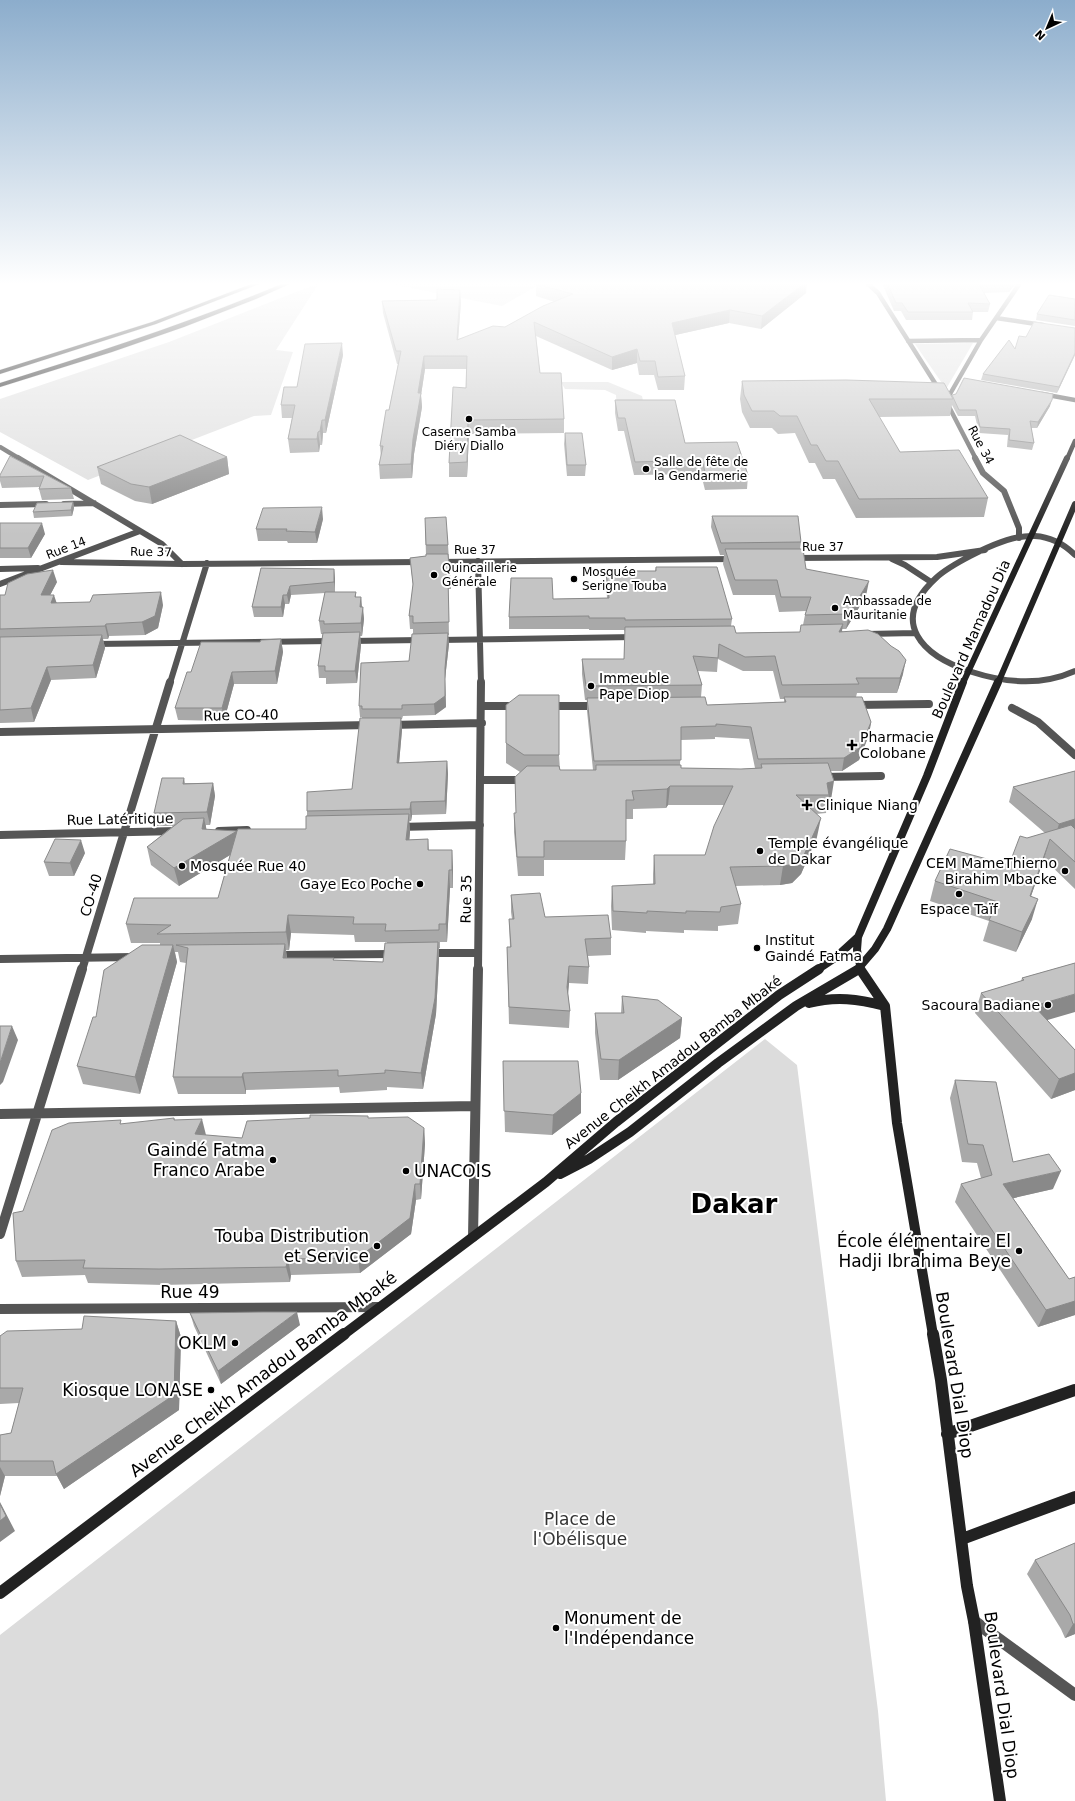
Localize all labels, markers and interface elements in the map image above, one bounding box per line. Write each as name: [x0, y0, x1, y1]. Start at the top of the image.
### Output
north arrow: [1027, 8, 1067, 48]
text: N: [1033, 27, 1048, 43]
marker: Caserne Samba Diéry Diallo: [464, 414, 474, 424]
street label: Rue 34: [965, 423, 997, 467]
place label: Caserne Samba Diéry Diallo: [422, 425, 516, 453]
place label: Salle de fête de la Gendarmerie: [654, 455, 748, 483]
marker: Salle de fête de la Gendarmerie: [641, 464, 651, 474]
street label: Rue 14: [44, 534, 88, 562]
street label: Rue 37: [802, 540, 844, 554]
street label: Rue 37: [454, 543, 496, 557]
street label: Rue 37: [130, 545, 172, 559]
street label: Boulevard Mamadou Dia: [929, 557, 1013, 721]
place label: Quincaillerie Générale: [442, 561, 517, 589]
place label: Mosquée Serigne Touba: [582, 565, 667, 593]
marker: Quincaillerie Générale: [429, 570, 439, 580]
marker: Mosquée Serigne Touba: [569, 574, 579, 584]
place label: Ambassade de Mauritanie: [843, 594, 932, 622]
marker: Ambassade de Mauritanie: [830, 603, 840, 613]
place label: Immeuble Pape Diop: [599, 670, 670, 702]
marker: Immeuble Pape Diop: [586, 681, 596, 691]
street label: Rue CO-40: [203, 706, 279, 724]
place label: Pharmacie Colobane: [860, 729, 934, 761]
marker: Pharmacie Colobane: [847, 740, 857, 750]
place label: Clinique Niang: [816, 797, 918, 813]
marker: Clinique Niang: [801, 799, 813, 811]
street label: Rue Latéritique: [66, 810, 174, 828]
place label: Temple évangélique de Dakar: [767, 835, 908, 867]
marker: Temple évangélique de Dakar: [755, 846, 765, 856]
place label: CEM MameThierno Birahim Mbacke: [926, 855, 1057, 887]
place label: Mosquée Rue 40: [190, 858, 306, 874]
marker: Mosquée Rue 40: [177, 861, 187, 871]
marker: CEM MameThierno Birahim Mbacke: [1060, 866, 1070, 876]
street label: CO-40: [77, 872, 105, 918]
street label: Rue 35: [458, 874, 474, 924]
place label: Gaye Eco Poche: [300, 876, 412, 892]
marker: Gaye Eco Poche: [415, 879, 425, 889]
marker: Espace Taïf: [954, 889, 964, 899]
place label: Espace Taïf: [920, 901, 999, 917]
place label: Institut Gaindé Fatma: [765, 932, 862, 964]
marker: Institut Gaindé Fatma: [752, 943, 762, 953]
street label: Avenue Cheikh Amadou Bamba Mbaké: [561, 972, 785, 1152]
place label: Sacoura Badiane: [922, 997, 1040, 1013]
marker: Sacoura Badiane: [1043, 1000, 1053, 1010]
place label: Gaindé Fatma Franco Arabe: [147, 1140, 265, 1180]
marker: Gaindé Fatma Franco Arabe: [268, 1155, 278, 1165]
place label: UNACOIS: [414, 1161, 492, 1181]
marker: UNACOIS: [401, 1166, 411, 1176]
district label: Dakar: [691, 1189, 778, 1219]
place label: Touba Distribution et Service: [214, 1226, 369, 1266]
place label: École élémentaire El Hadji Ibrahima Beye: [837, 1230, 1011, 1271]
marker: Touba Distribution et Service: [372, 1241, 382, 1251]
marker: École élémentaire El Hadji Ibrahima Beye: [1014, 1246, 1024, 1256]
street label: Avenue Cheikh Amadou Bamba Mbaké: [126, 1267, 400, 1481]
street label: Rue 49: [160, 1282, 220, 1302]
street label: Boulevard Dial Diop: [932, 1290, 978, 1460]
place label: OKLM: [178, 1333, 227, 1353]
marker: OKLM: [230, 1338, 240, 1348]
place label: Kiosque LONASE: [62, 1380, 203, 1400]
marker: Kiosque LONASE: [206, 1385, 216, 1395]
park label: Place de l'Obélisque: [533, 1509, 627, 1549]
place label: Monument de l'Indépendance: [564, 1608, 694, 1648]
street label: Boulevard Dial Diop: [980, 1610, 1024, 1780]
marker: Monument de l'Indépendance: [551, 1623, 561, 1633]

